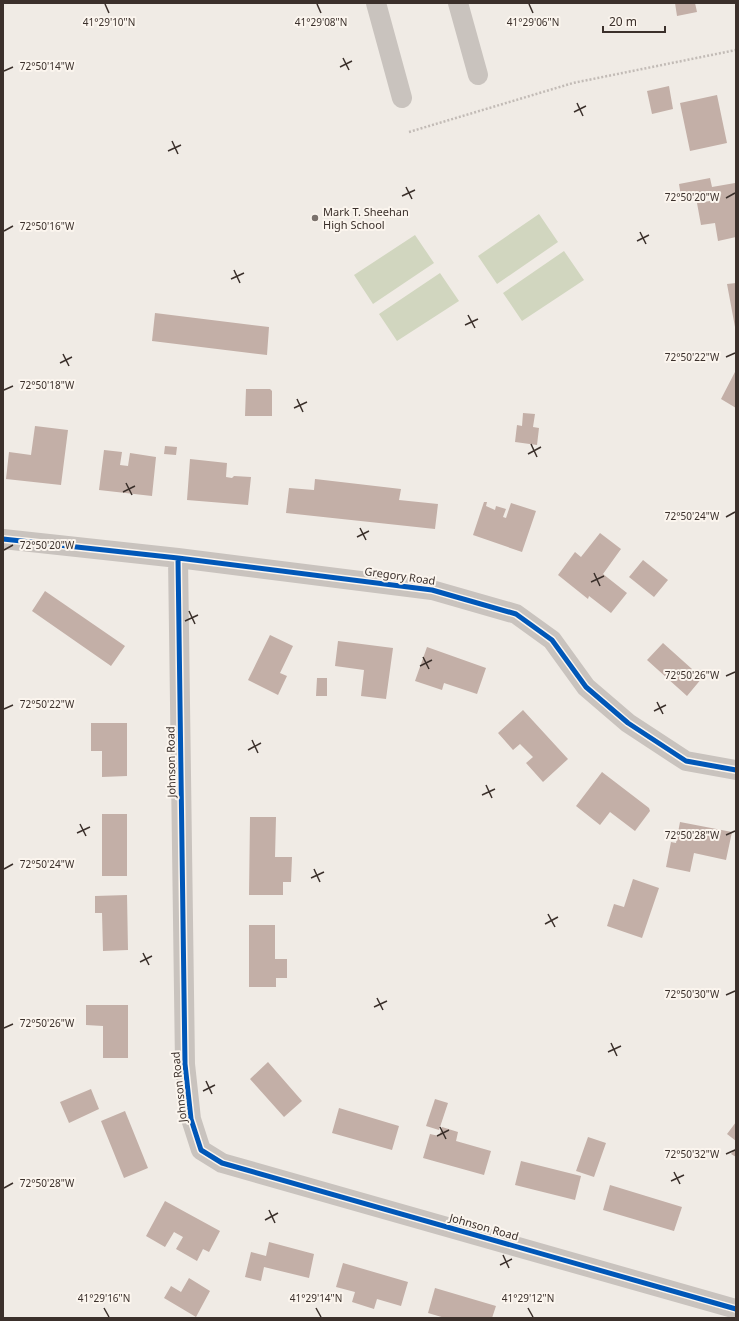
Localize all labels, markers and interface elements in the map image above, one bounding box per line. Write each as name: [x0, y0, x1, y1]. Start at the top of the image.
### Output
scale bar: [603, 8, 665, 34]
text: 20 m: [609, 13, 637, 30]
text: 41°29'10"N: [83, 15, 135, 29]
text: 41°29'08"N: [295, 15, 347, 29]
text: 41°29'06"N: [507, 15, 559, 29]
text: 72°50'14"W: [20, 59, 75, 73]
text: 72°50'20"W: [665, 190, 720, 204]
place label: Mark T. Sheehan High School: [323, 204, 409, 232]
marker: Mark T. Sheehan High School: [310, 213, 320, 223]
text: 72°50'16"W: [20, 219, 75, 233]
text: 72°50'22"W: [665, 350, 720, 364]
text: 72°50'18"W: [20, 378, 75, 392]
text: 72°50'24"W: [665, 509, 720, 523]
text: 72°50'20"W: [20, 538, 75, 552]
street label: Gregory Road: [364, 563, 436, 588]
text: 72°50'26"W: [665, 668, 720, 682]
text: 72°50'22"W: [20, 697, 75, 711]
street label: Johnson Road: [162, 726, 179, 799]
text: 72°50'28"W: [665, 828, 720, 842]
text: 72°50'24"W: [20, 857, 75, 871]
text: 72°50'30"W: [665, 987, 720, 1001]
text: 72°50'26"W: [20, 1016, 75, 1030]
street label: Johnson Road: [167, 1051, 190, 1124]
text: 72°50'32"W: [665, 1147, 720, 1161]
text: 72°50'28"W: [20, 1176, 75, 1190]
street label: Johnson Road: [447, 1209, 520, 1244]
text: 41°29'16"N: [78, 1291, 130, 1305]
text: 41°29'14"N: [290, 1291, 342, 1305]
text: 41°29'12"N: [502, 1291, 554, 1305]

